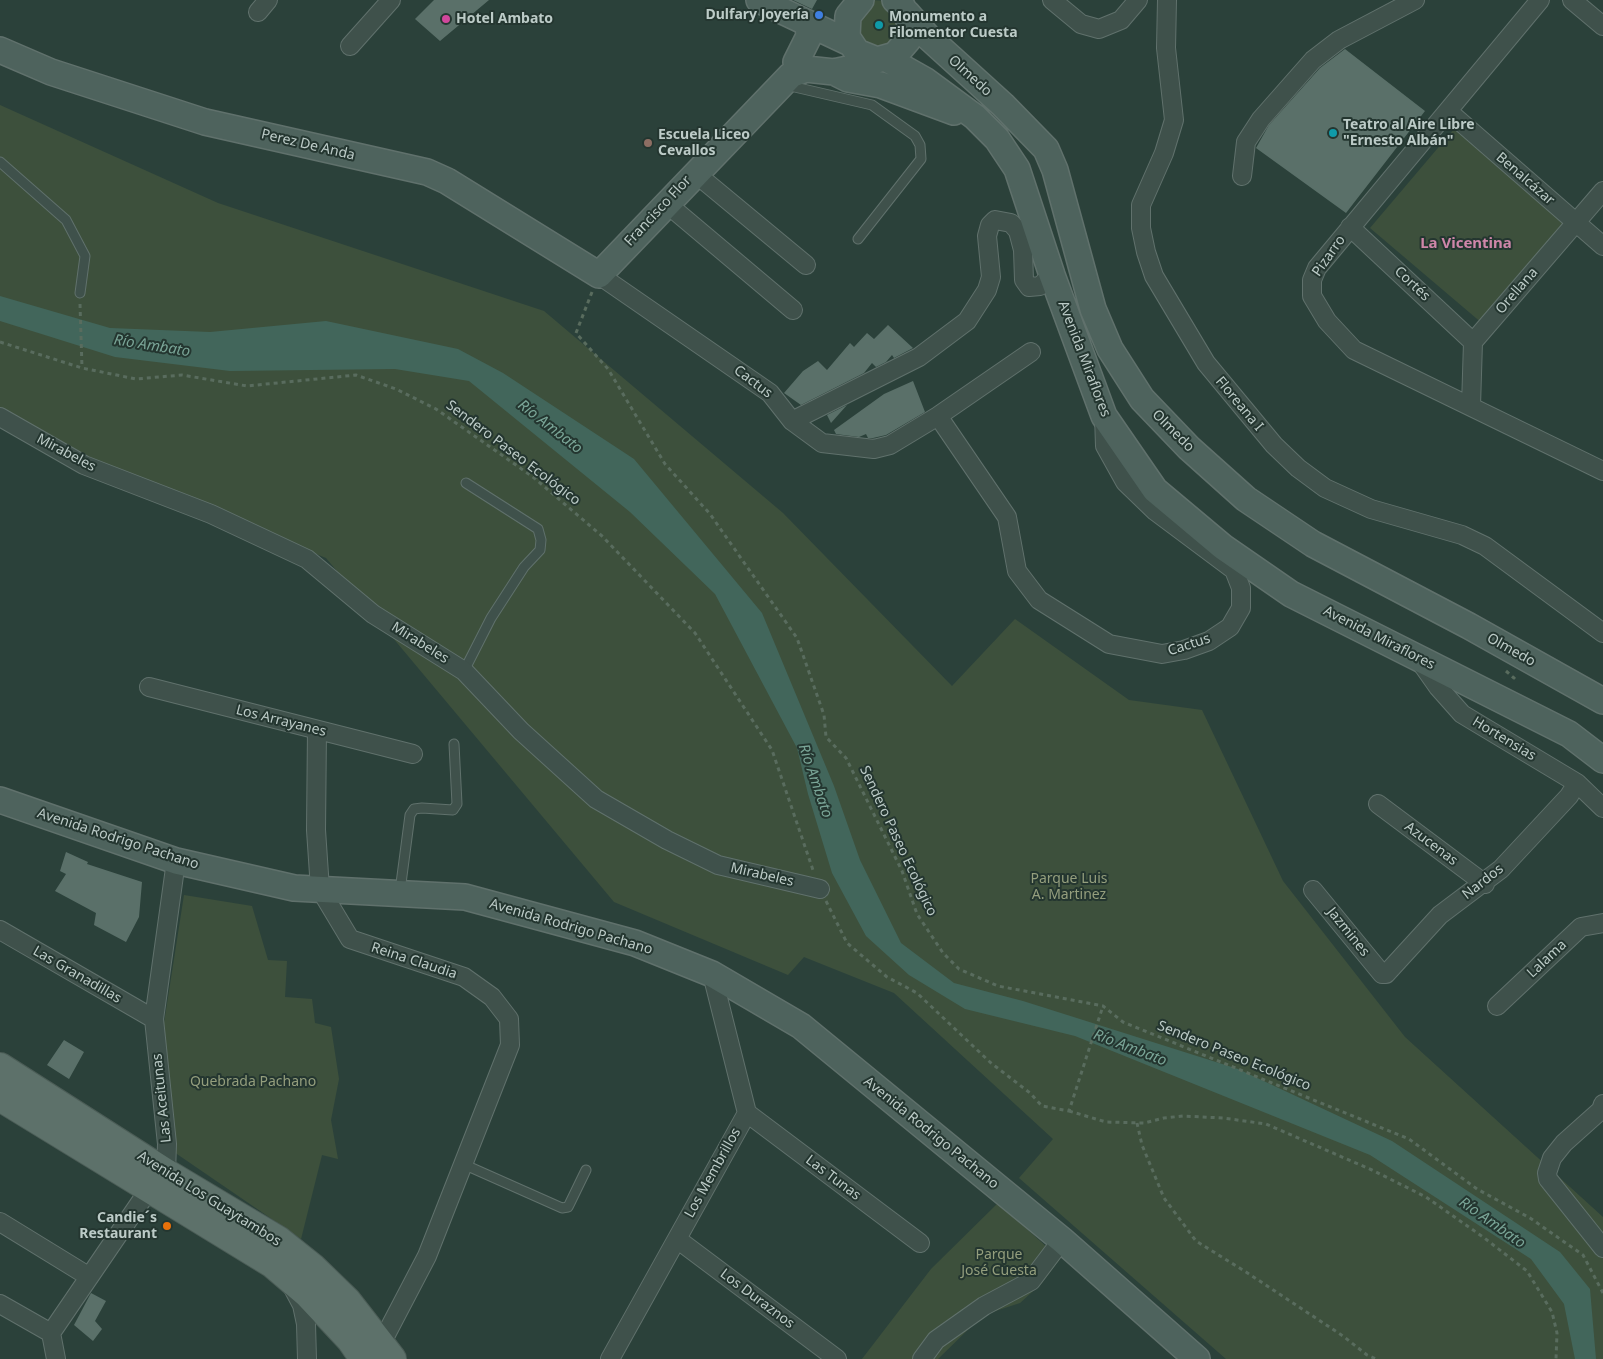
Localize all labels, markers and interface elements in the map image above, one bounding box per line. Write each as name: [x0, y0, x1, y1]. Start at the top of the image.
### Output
place label: Dulfary Joyería: [705, 7, 809, 23]
marker: Dulfary Joyería: [813, 9, 825, 21]
place label: Monumento a Filomentor Cuesta: [889, 9, 1018, 41]
place label: Hotel Ambato: [456, 11, 553, 27]
marker: Hotel Ambato: [440, 13, 452, 25]
marker: Monumento a Filomentor Cuesta: [873, 19, 885, 31]
street label: Olmedo: [945, 52, 995, 100]
place label: Teatro al Aire Libre "Ernesto Albán": [1343, 117, 1475, 150]
street label: Perez De Anda: [260, 126, 356, 164]
place label: Escuela Liceo Cevallos: [658, 127, 750, 160]
marker: Teatro al Aire Libre "Ernesto Albán": [1327, 127, 1339, 139]
marker: Escuela Liceo Cevallos: [642, 137, 654, 149]
street label: Benalcázar: [1492, 149, 1558, 209]
street label: Francisco Flor: [621, 172, 695, 250]
street label: Pizarro: [1309, 232, 1349, 280]
district label: La Vicentina: [1420, 235, 1512, 253]
street label: Cortés: [1391, 263, 1433, 305]
street label: Orellana: [1492, 264, 1542, 318]
street label: Avenida Miraflores: [1054, 299, 1114, 419]
water label: Río Ambato: [113, 331, 191, 361]
street label: Cactus: [730, 362, 776, 402]
street label: Floreana I: [1212, 374, 1266, 434]
water label: Río Ambato: [514, 396, 586, 458]
street label: Sendero Paseo Ecológico: [443, 397, 583, 509]
street label: Olmedo: [1148, 406, 1198, 456]
street label: Mirabeles: [34, 430, 98, 476]
street label: Avenida Miraflores: [1320, 603, 1438, 673]
street label: Mirabeles: [388, 619, 452, 667]
street label: Cactus: [1166, 630, 1212, 660]
street label: Olmedo: [1484, 630, 1538, 670]
street label: Los Arrayanes: [234, 702, 328, 740]
street label: Hortensias: [1469, 713, 1539, 765]
water label: Río Ambato: [794, 742, 836, 820]
street label: Sendero Paseo Ecológico: [856, 763, 940, 919]
street label: Avenida Rodrigo Pachano: [35, 805, 201, 873]
street label: Azucenas: [1401, 819, 1461, 869]
street label: Mirabeles: [729, 860, 795, 890]
street label: Nardos: [1459, 861, 1507, 903]
park label: Parque Luis A. Martinez: [1031, 871, 1107, 904]
street label: Avenida Rodrigo Pachano: [488, 896, 654, 958]
street label: Jazmines: [1323, 904, 1373, 960]
street label: Lalama: [1524, 937, 1570, 981]
street label: Reina Claudia: [369, 939, 459, 983]
street label: Las Granadillas: [30, 943, 124, 1007]
street label: Sendero Paseo Ecológico: [1155, 1018, 1313, 1094]
water label: Río Ambato: [1091, 1026, 1169, 1070]
street label: Las Aceitunas: [149, 1053, 175, 1143]
street label: Avenida Rodrigo Pachano: [860, 1073, 1002, 1193]
park label: Quebrada Pachano: [190, 1074, 316, 1090]
street label: Los Membrillos: [681, 1125, 745, 1221]
street label: Avenida Los Guaytambos: [134, 1148, 284, 1250]
street label: Las Tunas: [802, 1152, 864, 1204]
water label: Río Ambato: [1455, 1194, 1529, 1252]
place label: Candie´s Restaurant: [79, 1210, 157, 1242]
marker: Candie´s Restaurant: [161, 1220, 173, 1232]
park label: Parque José Cuesta: [961, 1247, 1037, 1280]
street label: Los Duraznos: [716, 1266, 798, 1332]

